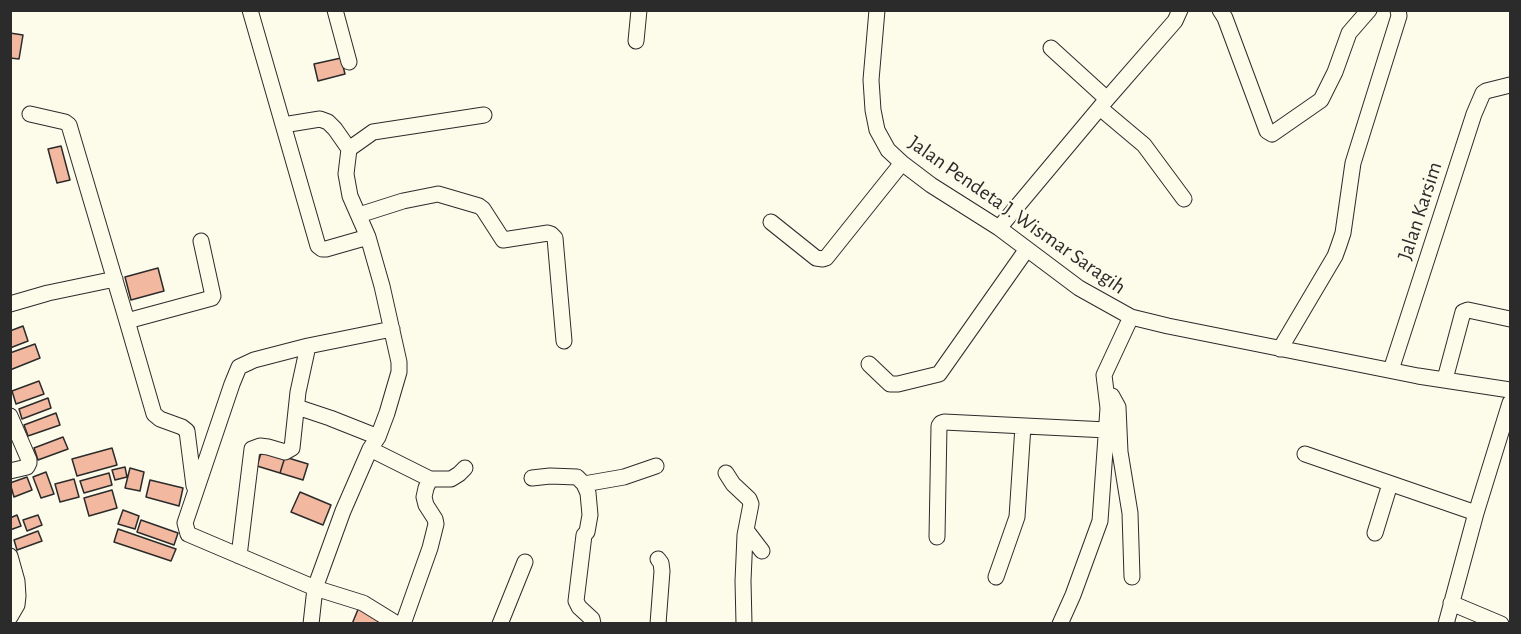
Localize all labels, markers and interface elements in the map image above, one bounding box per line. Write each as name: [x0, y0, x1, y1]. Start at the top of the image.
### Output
street label: Jalan Pendeta J. Wismar Saragih: [903, 130, 1131, 300]
street label: Jalan Karsim: [1392, 159, 1448, 263]

